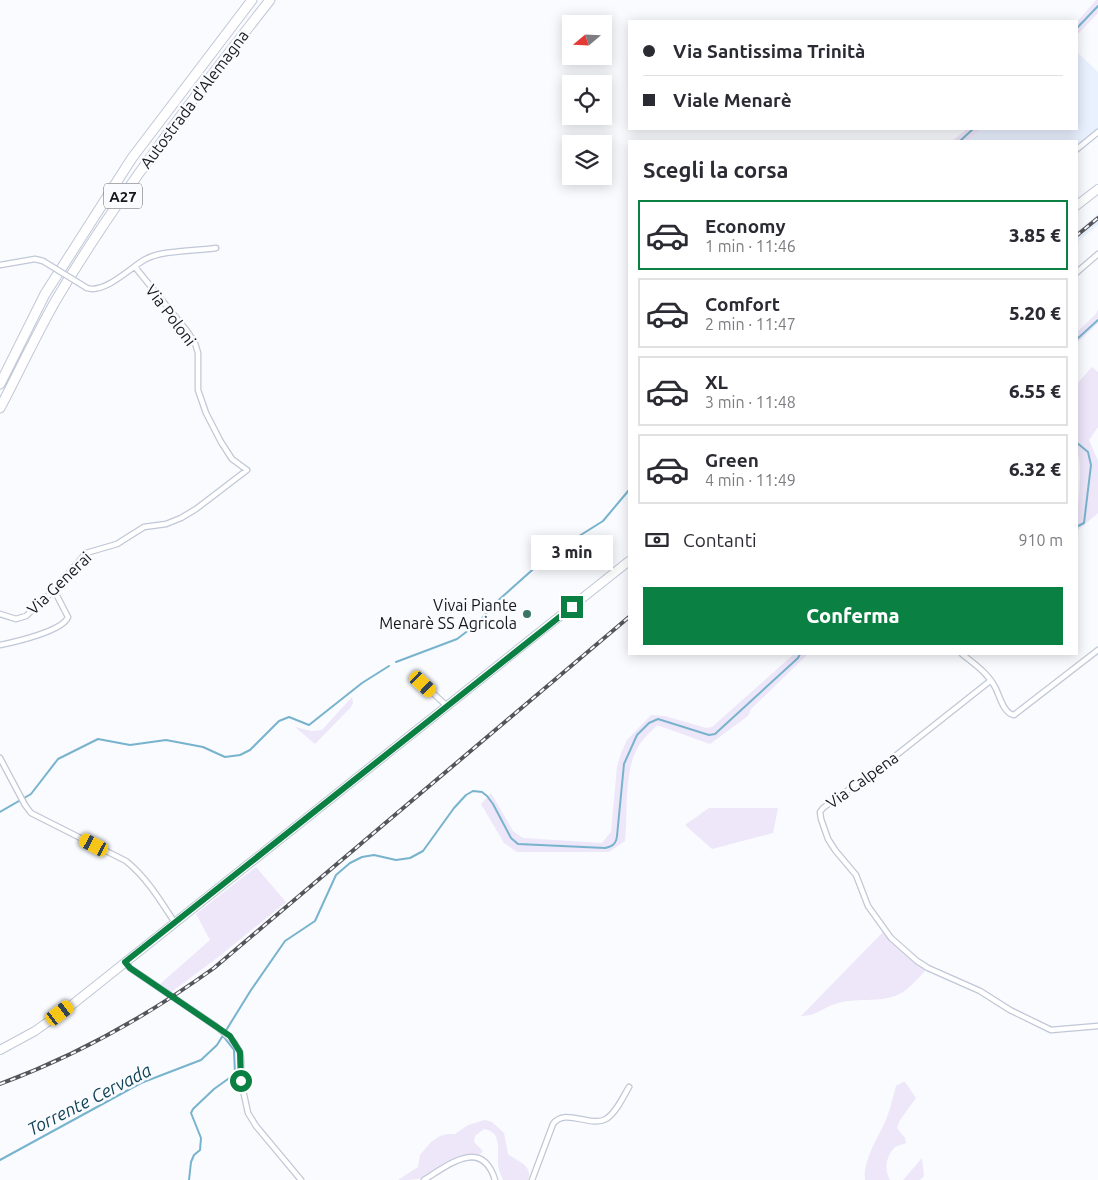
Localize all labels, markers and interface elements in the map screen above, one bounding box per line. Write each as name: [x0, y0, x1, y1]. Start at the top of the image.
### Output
north arrow: [562, 15, 612, 65]
map controls: [562, 15, 612, 185]
street label: Autostrada d'Alemagna: [136, 26, 252, 172]
text: Via Santissima Trinità: [673, 40, 865, 62]
button: locate: [562, 75, 612, 125]
text: Viale Menarè: [673, 89, 792, 111]
button: layers: [562, 135, 612, 185]
text: Scegli la corsa: [643, 157, 789, 182]
road number: A27: [104, 184, 142, 208]
icon: car: [645, 213, 690, 258]
text: Economy: [705, 215, 786, 237]
text: 3.85 €: [1009, 224, 1061, 246]
text: 1 min · 11:46: [705, 237, 796, 255]
street label: Via Poloni: [142, 281, 200, 349]
icon: car: [645, 291, 690, 336]
text: Comfort: [705, 293, 780, 315]
text: 5.20 €: [1009, 302, 1061, 324]
text: 2 min · 11:47: [705, 315, 796, 333]
icon: car: [645, 369, 690, 414]
text: XL: [705, 371, 728, 393]
text: 6.55 €: [1009, 380, 1061, 402]
text: 3 min · 11:48: [705, 393, 796, 411]
icon: car: [645, 447, 690, 492]
text: Green: [705, 449, 759, 471]
text: 6.32 €: [1009, 458, 1061, 480]
text: 4 min · 11:49: [705, 471, 796, 489]
icon: cash: [643, 526, 671, 554]
text: Contanti: [683, 529, 757, 551]
text: 910 m: [1018, 531, 1063, 549]
callout: 3 min: [531, 534, 613, 570]
text: 3 min: [552, 543, 592, 561]
street label: Via Generai: [23, 548, 95, 618]
button: Conferma: [643, 587, 1063, 645]
place label: Vivai Piante Menarè SS Agricola: [379, 596, 517, 632]
route end: [561, 596, 583, 618]
marker: Vivai Piante Menarè SS Agricola: [521, 608, 533, 620]
car: [406, 668, 439, 700]
street label: Via Calpena: [823, 748, 901, 812]
car: [77, 832, 110, 858]
car: [43, 998, 76, 1028]
water label: Torrente Cervada: [24, 1059, 154, 1139]
route start: [230, 1070, 252, 1092]

